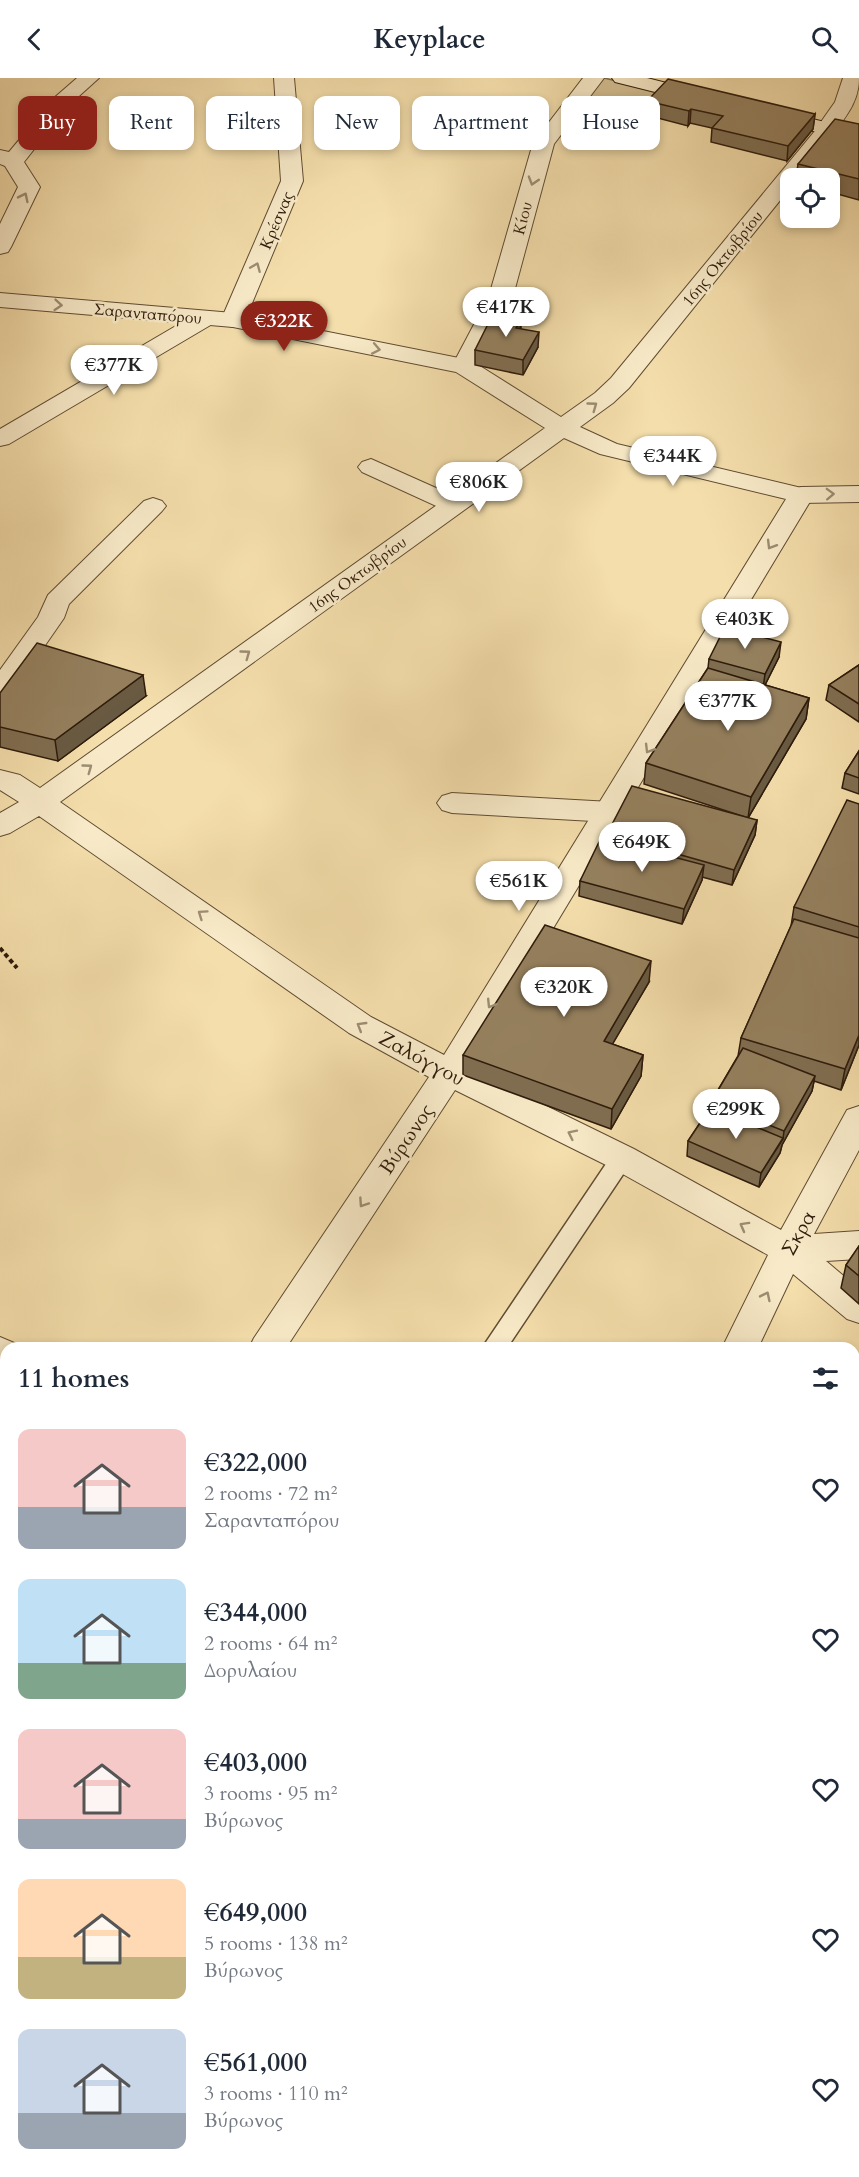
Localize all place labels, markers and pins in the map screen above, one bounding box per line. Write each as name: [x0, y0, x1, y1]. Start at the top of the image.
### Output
pin: €417K: [464, 287, 548, 338]
pin: €322K: [242, 301, 326, 352]
pin: €377K: [72, 345, 156, 396]
pin: €344K: [631, 436, 715, 487]
pin: €806K: [437, 462, 521, 513]
pin: €403K: [703, 599, 787, 650]
pin: €377K: [686, 681, 770, 732]
pin: €649K: [600, 822, 684, 873]
pin: €561K: [477, 861, 561, 912]
pin: €320K: [522, 967, 606, 1018]
pin: €299K: [694, 1089, 778, 1140]

